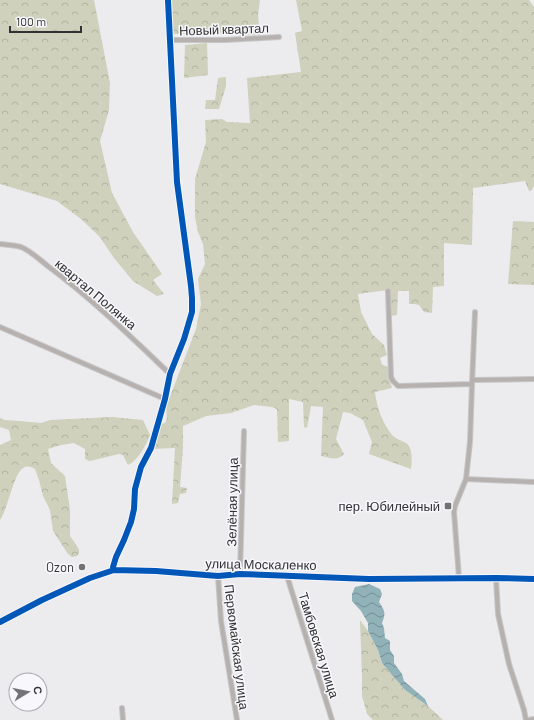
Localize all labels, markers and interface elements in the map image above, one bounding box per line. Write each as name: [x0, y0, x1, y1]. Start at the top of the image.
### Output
scale bar: [10, 8, 81, 34]
text: 100 m: [16, 14, 46, 28]
street label: Новый квартал: [179, 19, 269, 39]
street label: квартал Полянка: [52, 255, 140, 333]
street label: Зелёная улица: [223, 456, 241, 547]
place label: пер. Юбилейный: [339, 498, 440, 514]
marker: пер. Юбилейный: [443, 501, 453, 511]
street label: улица Москаленко: [205, 555, 317, 573]
place label: Ozon: [46, 559, 74, 575]
marker: Ozon: [77, 562, 87, 572]
street label: Первомайская улица: [221, 583, 253, 711]
street label: Тамбовская улица: [295, 590, 343, 701]
north arrow: [8, 672, 48, 712]
text: С: [31, 685, 45, 695]

